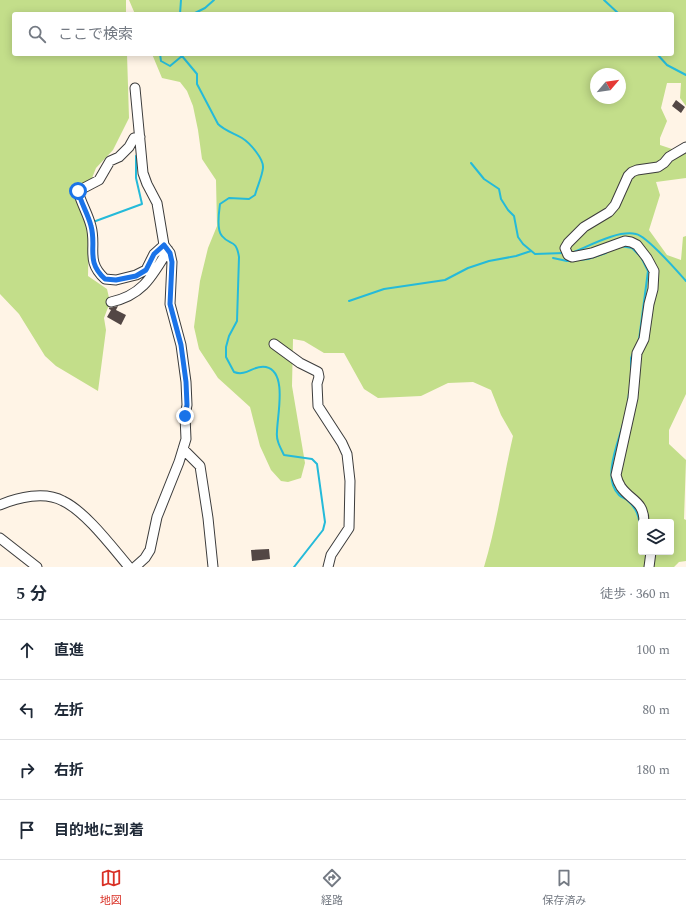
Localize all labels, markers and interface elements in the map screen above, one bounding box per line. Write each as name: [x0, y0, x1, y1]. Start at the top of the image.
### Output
search box: [12, 12, 674, 56]
icon: search: [26, 23, 48, 45]
text: ここで検索: [58, 23, 133, 46]
north arrow: [590, 68, 626, 104]
route start: [69, 182, 87, 200]
route end: [176, 407, 194, 425]
map controls: [638, 519, 674, 555]
button: layers: [638, 519, 674, 555]
text: 5 分: [16, 581, 47, 607]
text: 徒歩 · 360 m: [600, 584, 670, 604]
icon: ahead: [16, 639, 38, 661]
text: 直進: [54, 639, 84, 662]
text: 100 m: [636, 640, 670, 660]
icon: left: [16, 699, 38, 721]
text: 左折: [54, 699, 84, 722]
text: 80 m: [643, 700, 670, 720]
icon: right: [16, 759, 38, 781]
text: 右折: [54, 759, 84, 782]
text: 180 m: [636, 760, 670, 780]
icon: arrive: [16, 819, 38, 841]
text: 目的地に到着: [54, 819, 144, 842]
tab: 地図: [100, 867, 122, 909]
tab: 経路: [321, 867, 343, 909]
tab: 保存済み: [542, 867, 586, 909]

